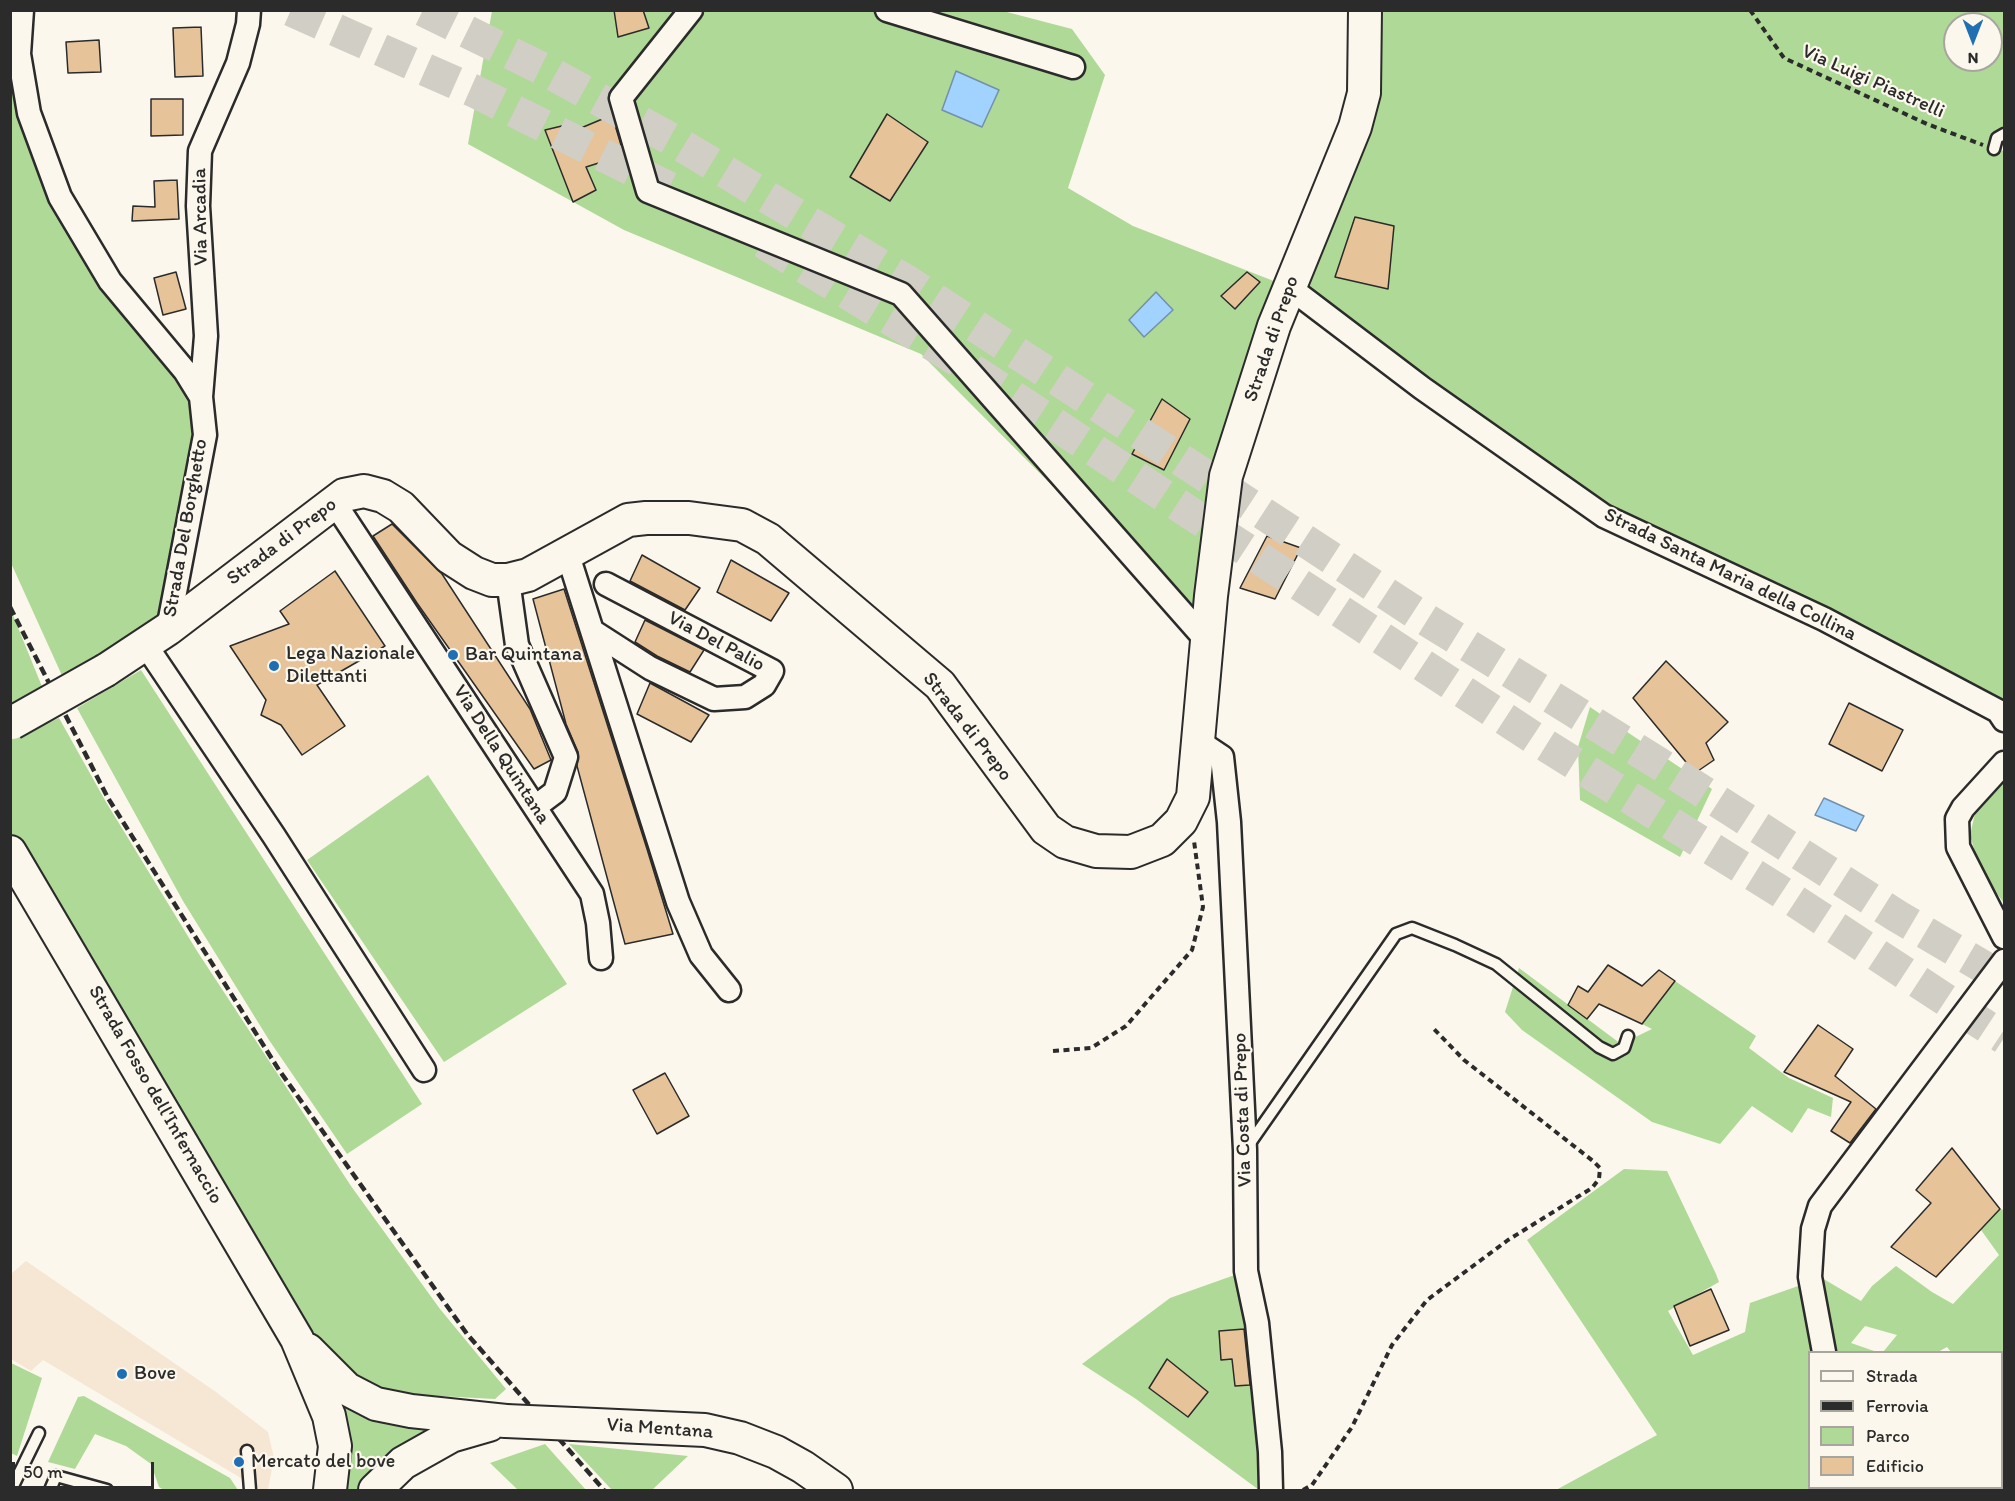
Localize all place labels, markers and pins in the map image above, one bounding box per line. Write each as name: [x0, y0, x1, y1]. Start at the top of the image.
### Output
place label: Lega Nazionale Dilettanti: [286, 642, 415, 689]
place label: Bar Quintana: [465, 643, 582, 667]
marker: Bar Quintana: [446, 648, 460, 662]
marker: Lega Nazionale Dilettanti: [267, 659, 281, 673]
place label: Bove: [134, 1362, 176, 1386]
marker: Bove: [115, 1367, 129, 1381]
place label: Mercato del bove: [251, 1450, 395, 1474]
marker: Mercato del bove: [232, 1455, 246, 1469]

